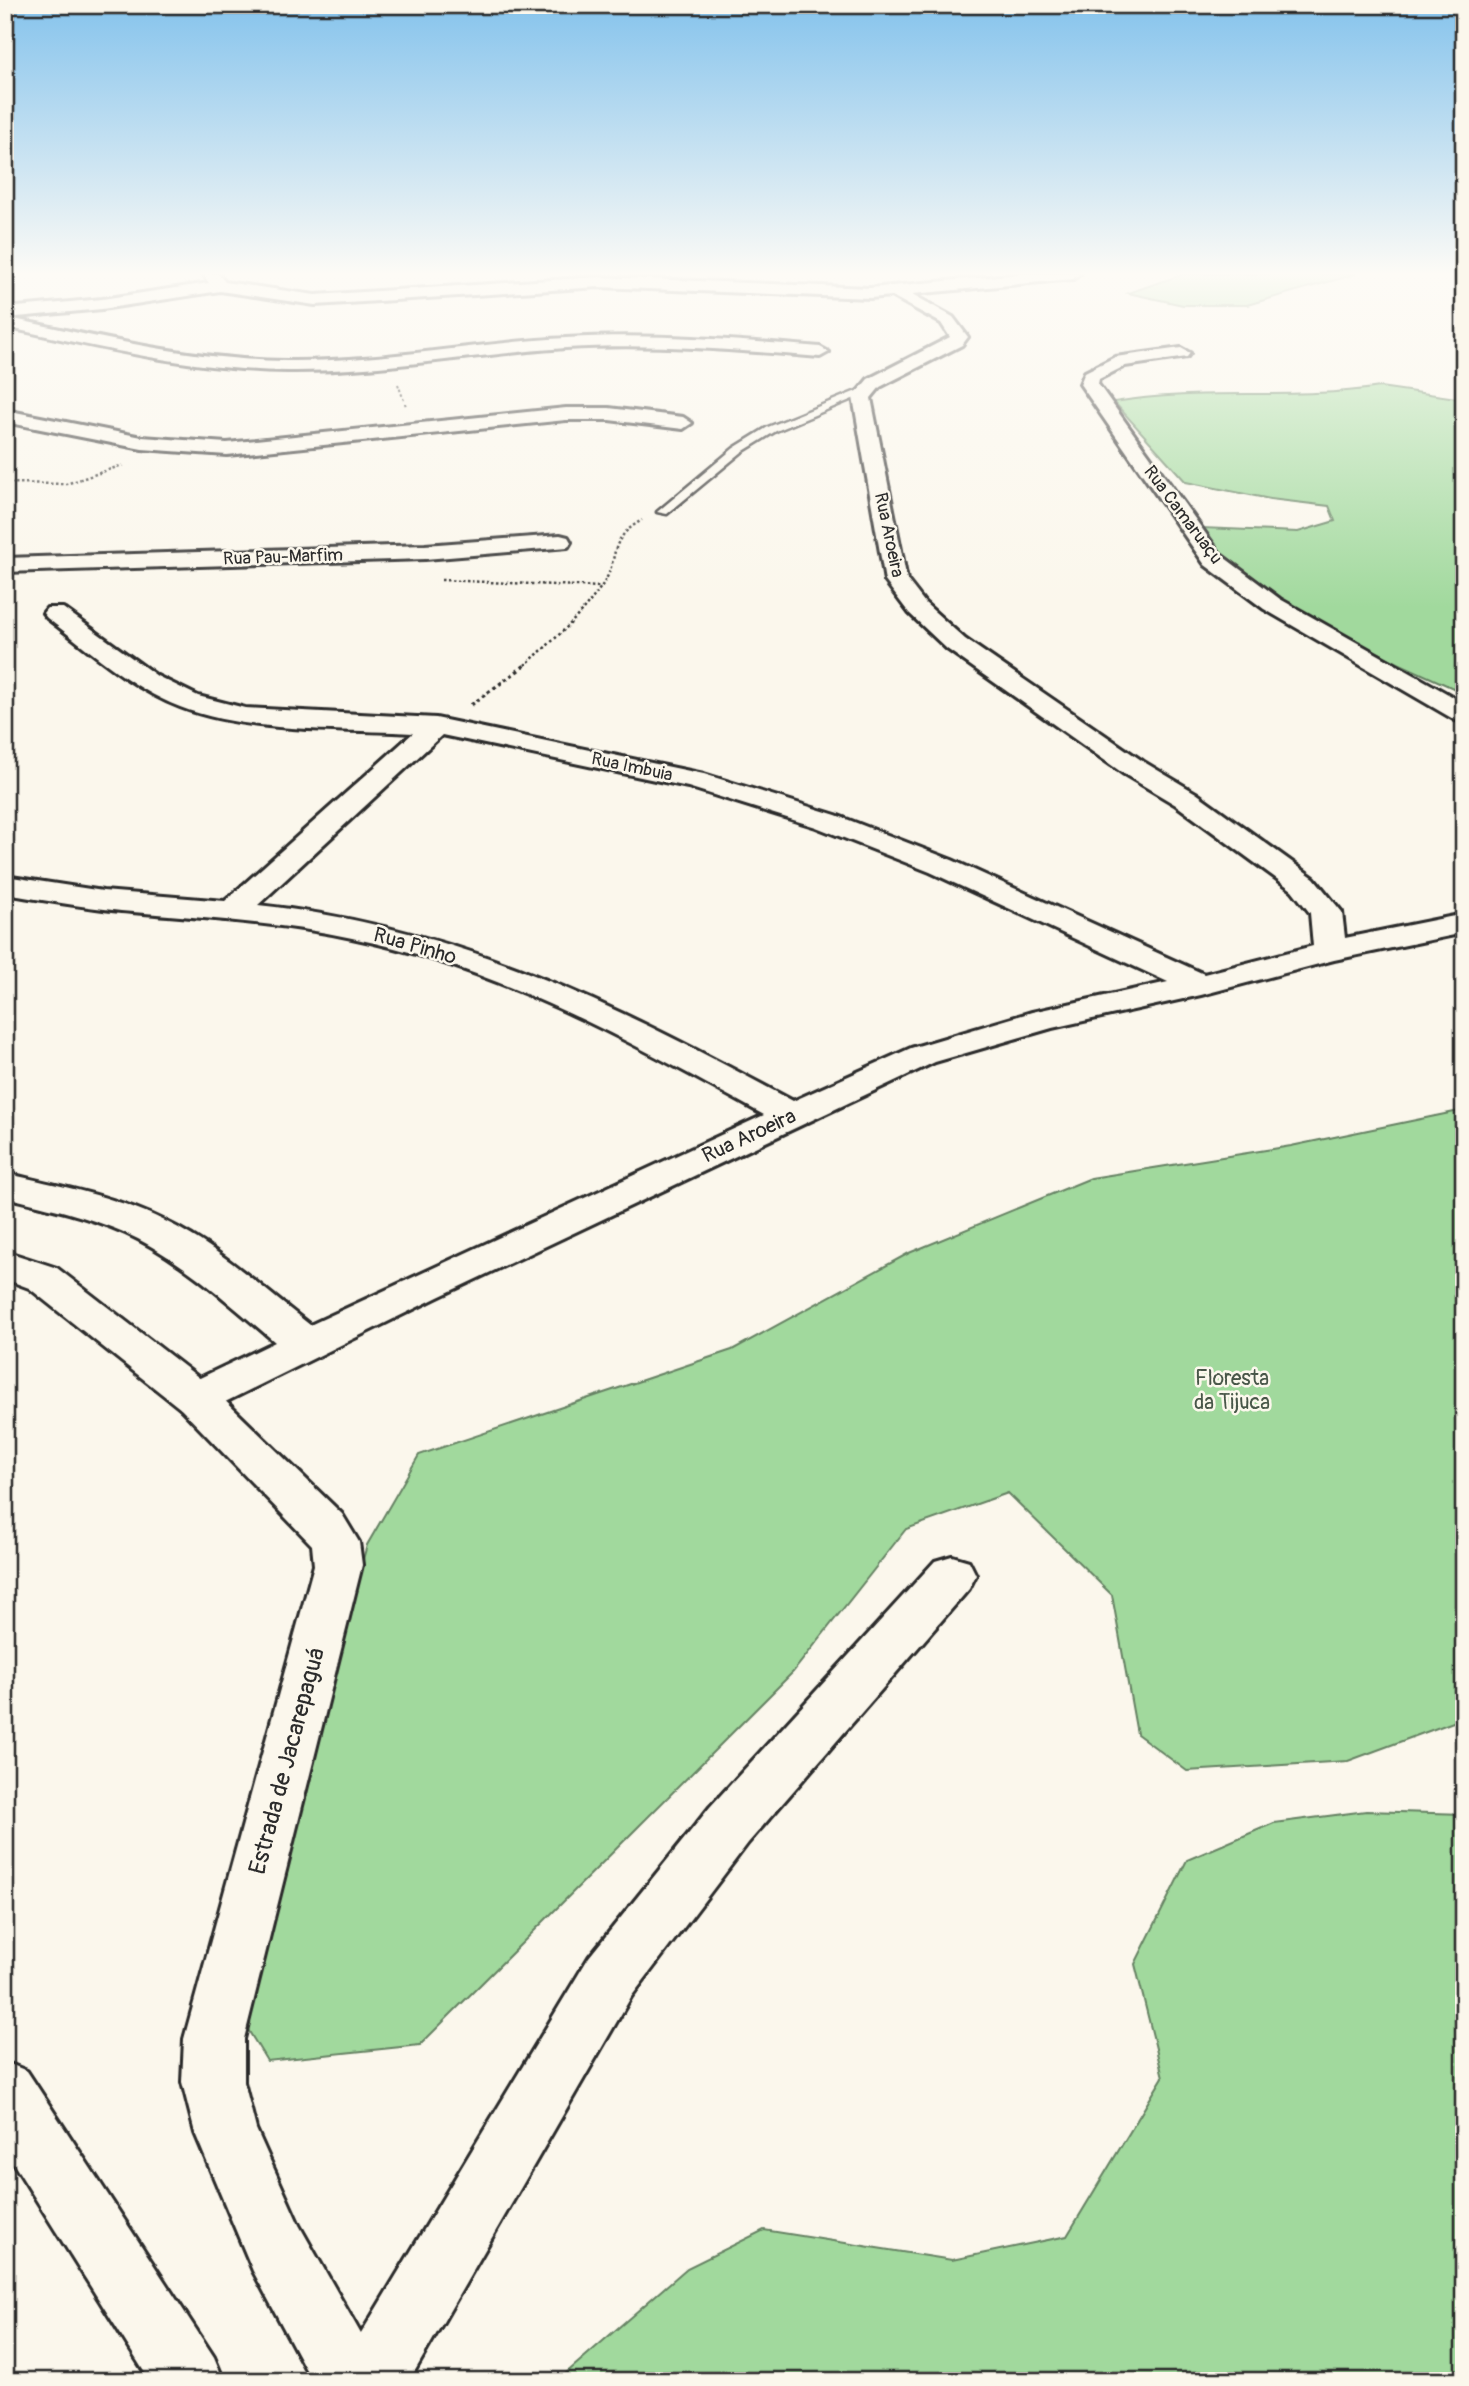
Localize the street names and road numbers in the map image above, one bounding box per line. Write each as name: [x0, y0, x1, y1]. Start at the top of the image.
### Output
street label: Rua Camaruaçu: [1138, 461, 1228, 569]
street label: Rua Aroeira: [869, 491, 909, 579]
street label: Rua Pau-Marfim: [223, 543, 343, 571]
street label: Rua Imbuia: [589, 747, 675, 787]
street label: Rua Pinho: [370, 921, 460, 971]
street label: Rua Aroeira: [698, 1103, 800, 1169]
street label: Estrada de Jacarepaguá: [243, 1644, 331, 1878]

